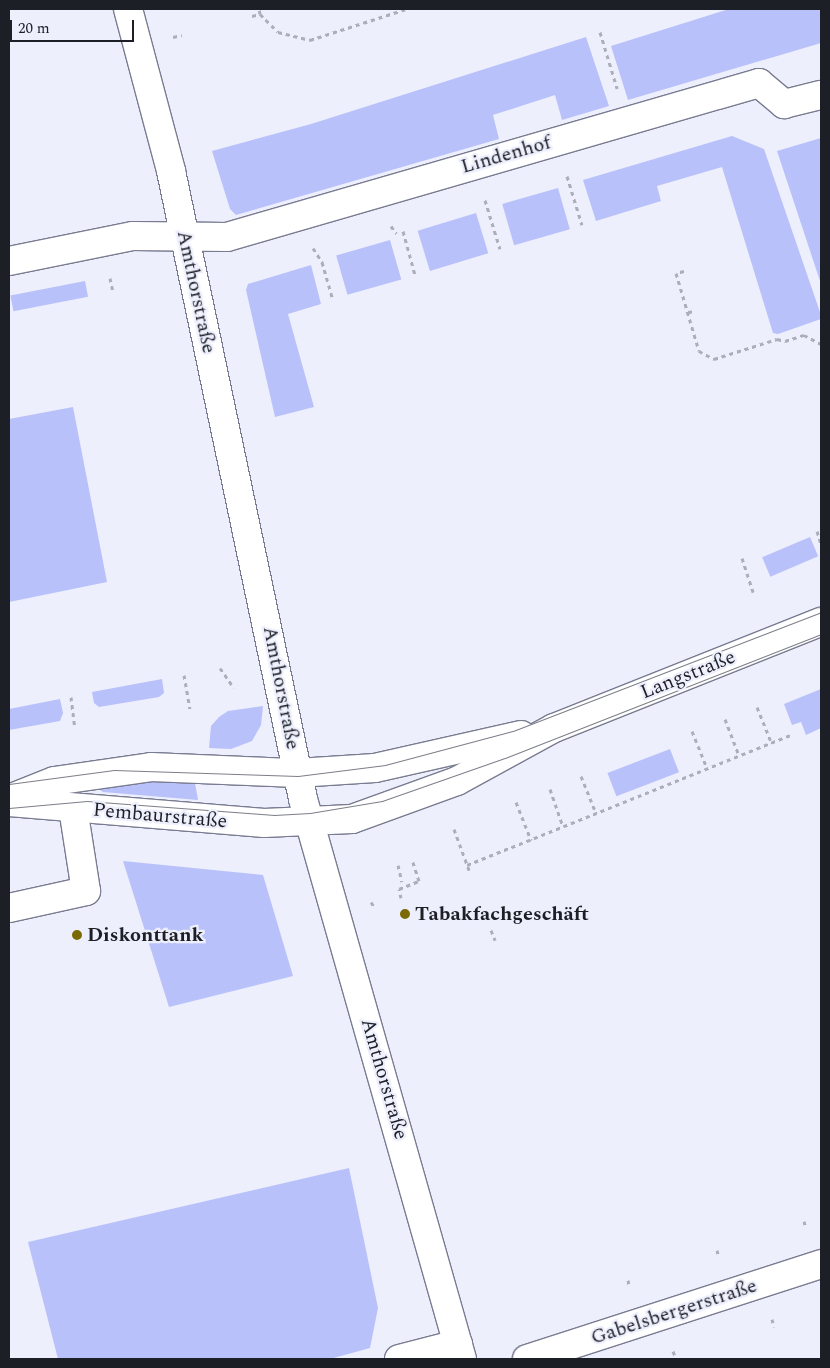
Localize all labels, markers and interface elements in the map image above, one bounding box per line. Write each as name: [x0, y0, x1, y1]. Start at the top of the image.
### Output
scale bar: [12, 10, 136, 42]
text: 20 m: [18, 17, 50, 40]
street label: Lindenhof: [458, 131, 554, 179]
street label: Amthorstraße: [171, 228, 221, 356]
street label: Amthorstraße: [257, 624, 305, 752]
street label: Langstraße: [637, 645, 739, 705]
street label: Pembaurstraße: [92, 798, 228, 834]
place label: Tabakfachgeschäft: [415, 902, 589, 926]
marker: Tabakfachgeschäft: [399, 908, 411, 920]
place label: Diskonttank: [87, 923, 204, 947]
marker: Diskonttank: [71, 929, 83, 941]
street label: Amthorstraße: [355, 1016, 413, 1142]
street label: Gabelsbergerstraße: [588, 1274, 760, 1350]

